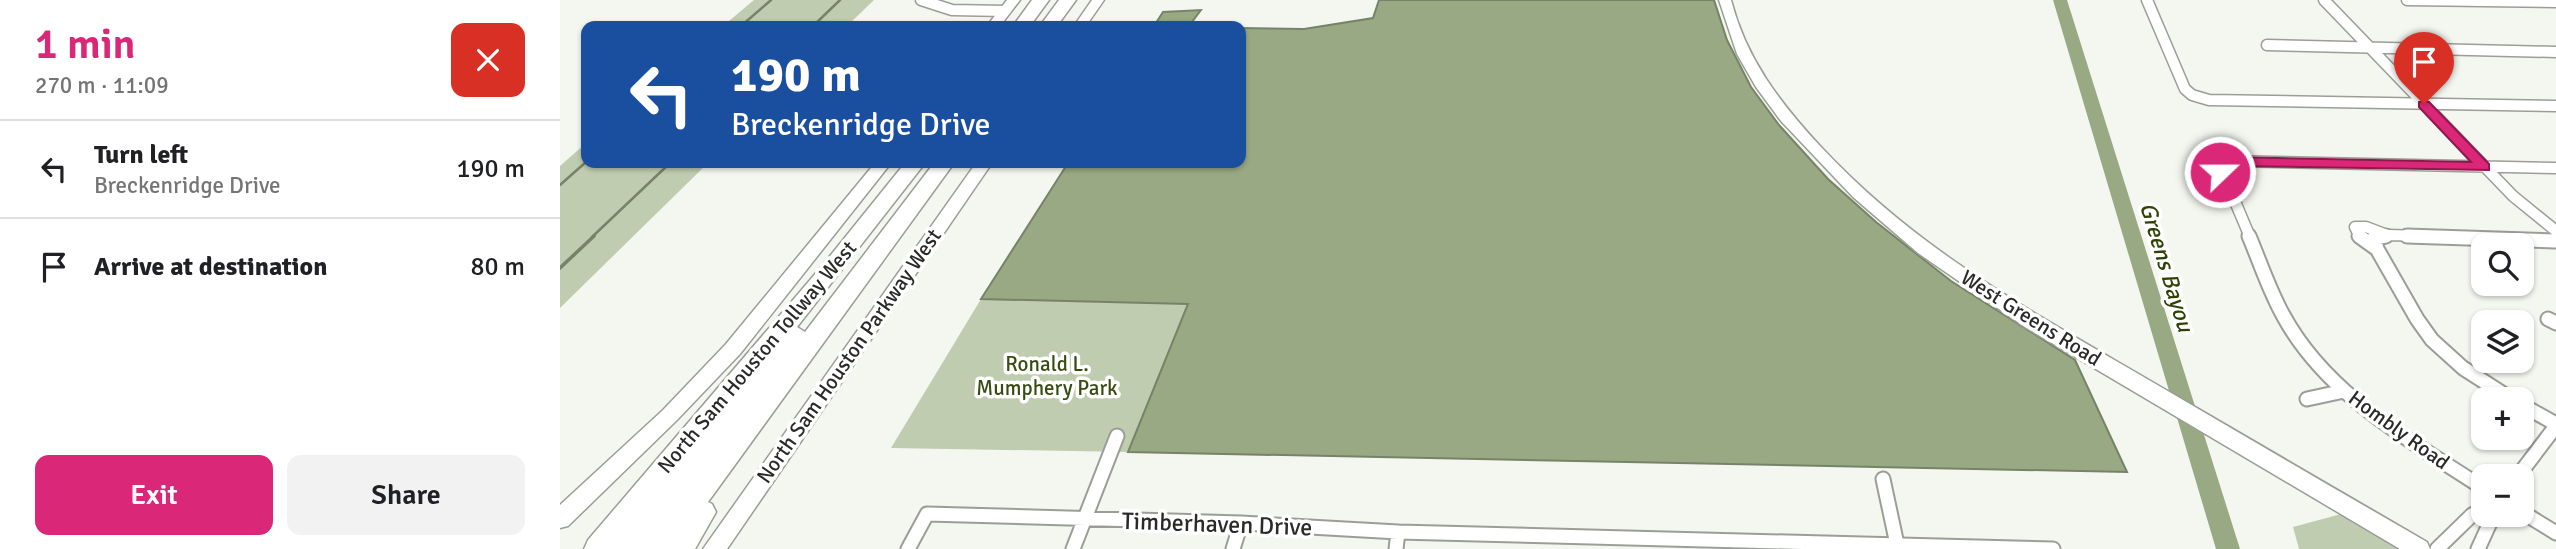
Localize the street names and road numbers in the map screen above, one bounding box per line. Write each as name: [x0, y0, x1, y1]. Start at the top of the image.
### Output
street label: North Sam Houston Parkway West: [751, 224, 947, 488]
street label: North Sam Houston Tollway West: [652, 235, 862, 479]
street label: West Greens Road: [1956, 264, 2106, 372]
street label: Hombly Road: [2344, 385, 2454, 475]
street label: Timberhaven Drive: [1121, 506, 1313, 542]

